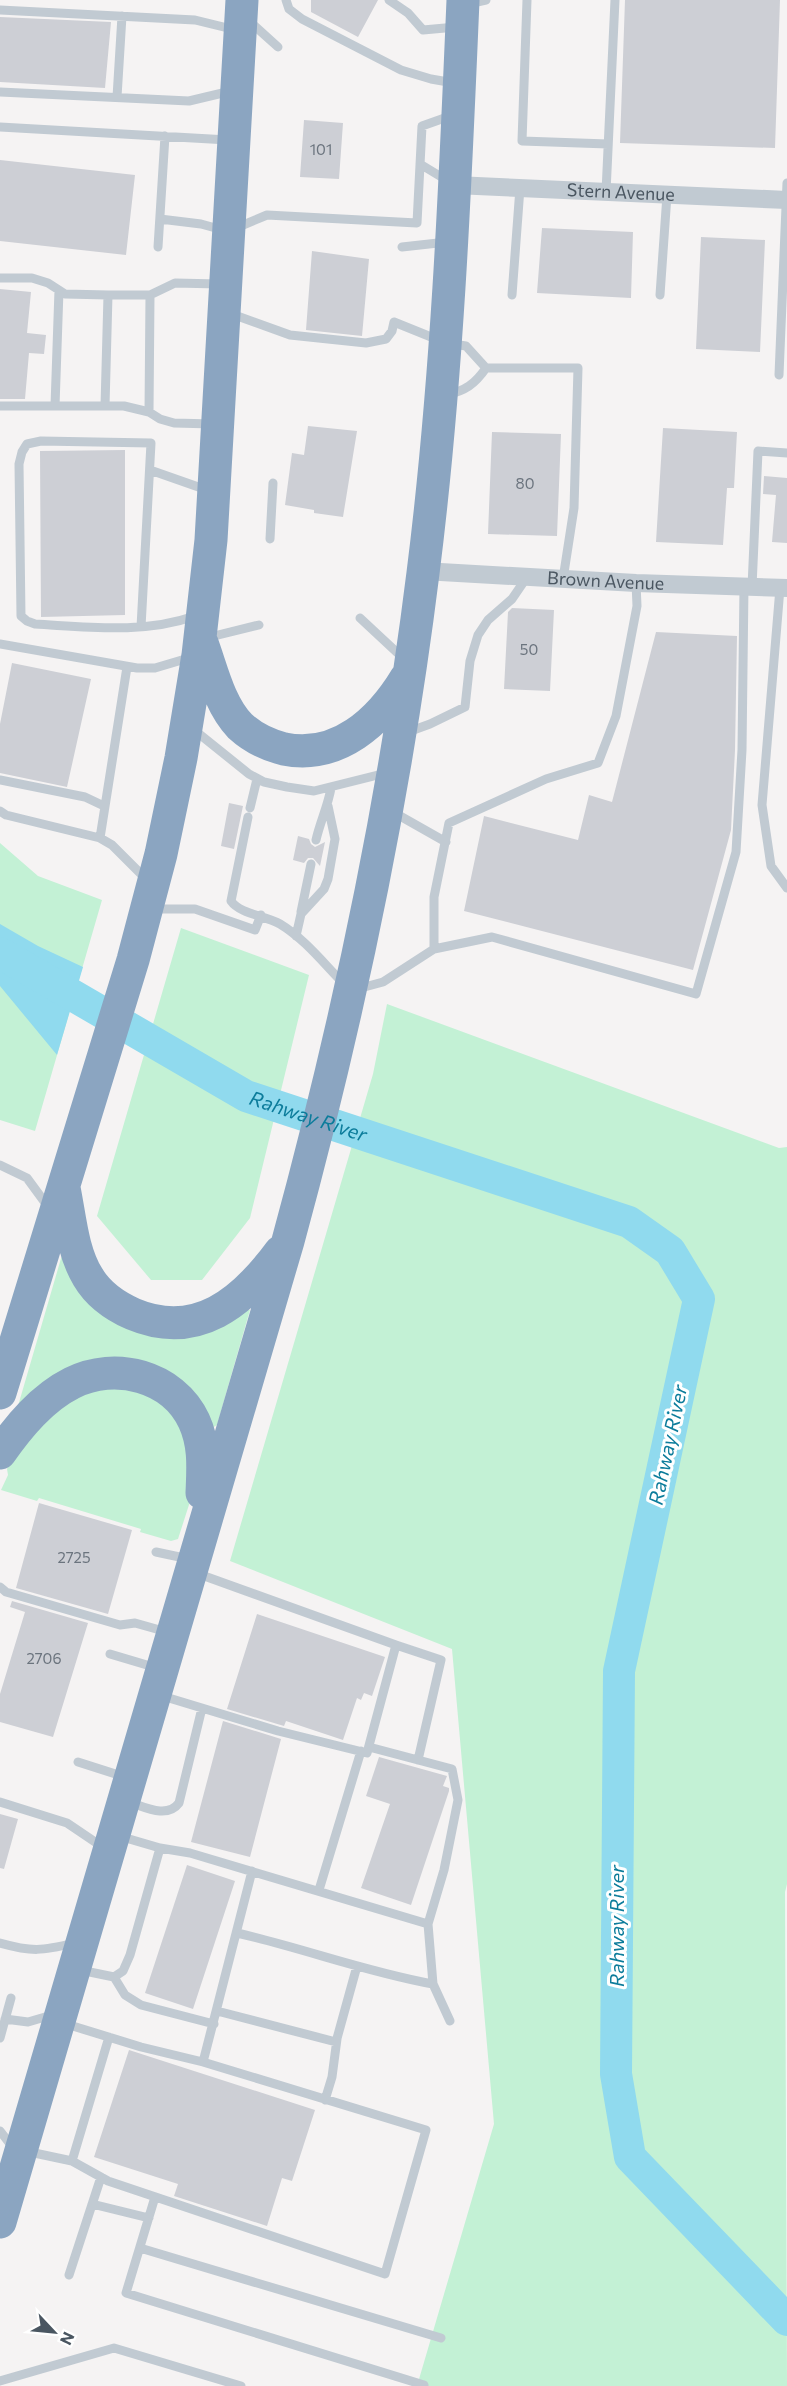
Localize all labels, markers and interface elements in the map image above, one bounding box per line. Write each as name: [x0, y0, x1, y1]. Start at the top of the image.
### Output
house number: 101: [310, 140, 332, 158]
street label: Stern Avenue: [566, 178, 675, 205]
house number: 80: [516, 474, 534, 492]
street label: Brown Avenue: [547, 566, 665, 594]
house number: 50: [520, 640, 538, 658]
water label: Rahway River: [247, 1085, 371, 1146]
water label: Rahway River: [643, 1382, 692, 1507]
house number: 2725: [57, 1548, 91, 1566]
house number: 2706: [26, 1649, 62, 1667]
water label: Rahway River: [604, 1864, 628, 1987]
north arrow: [24, 2302, 84, 2362]
text: N: [57, 2329, 79, 2348]

